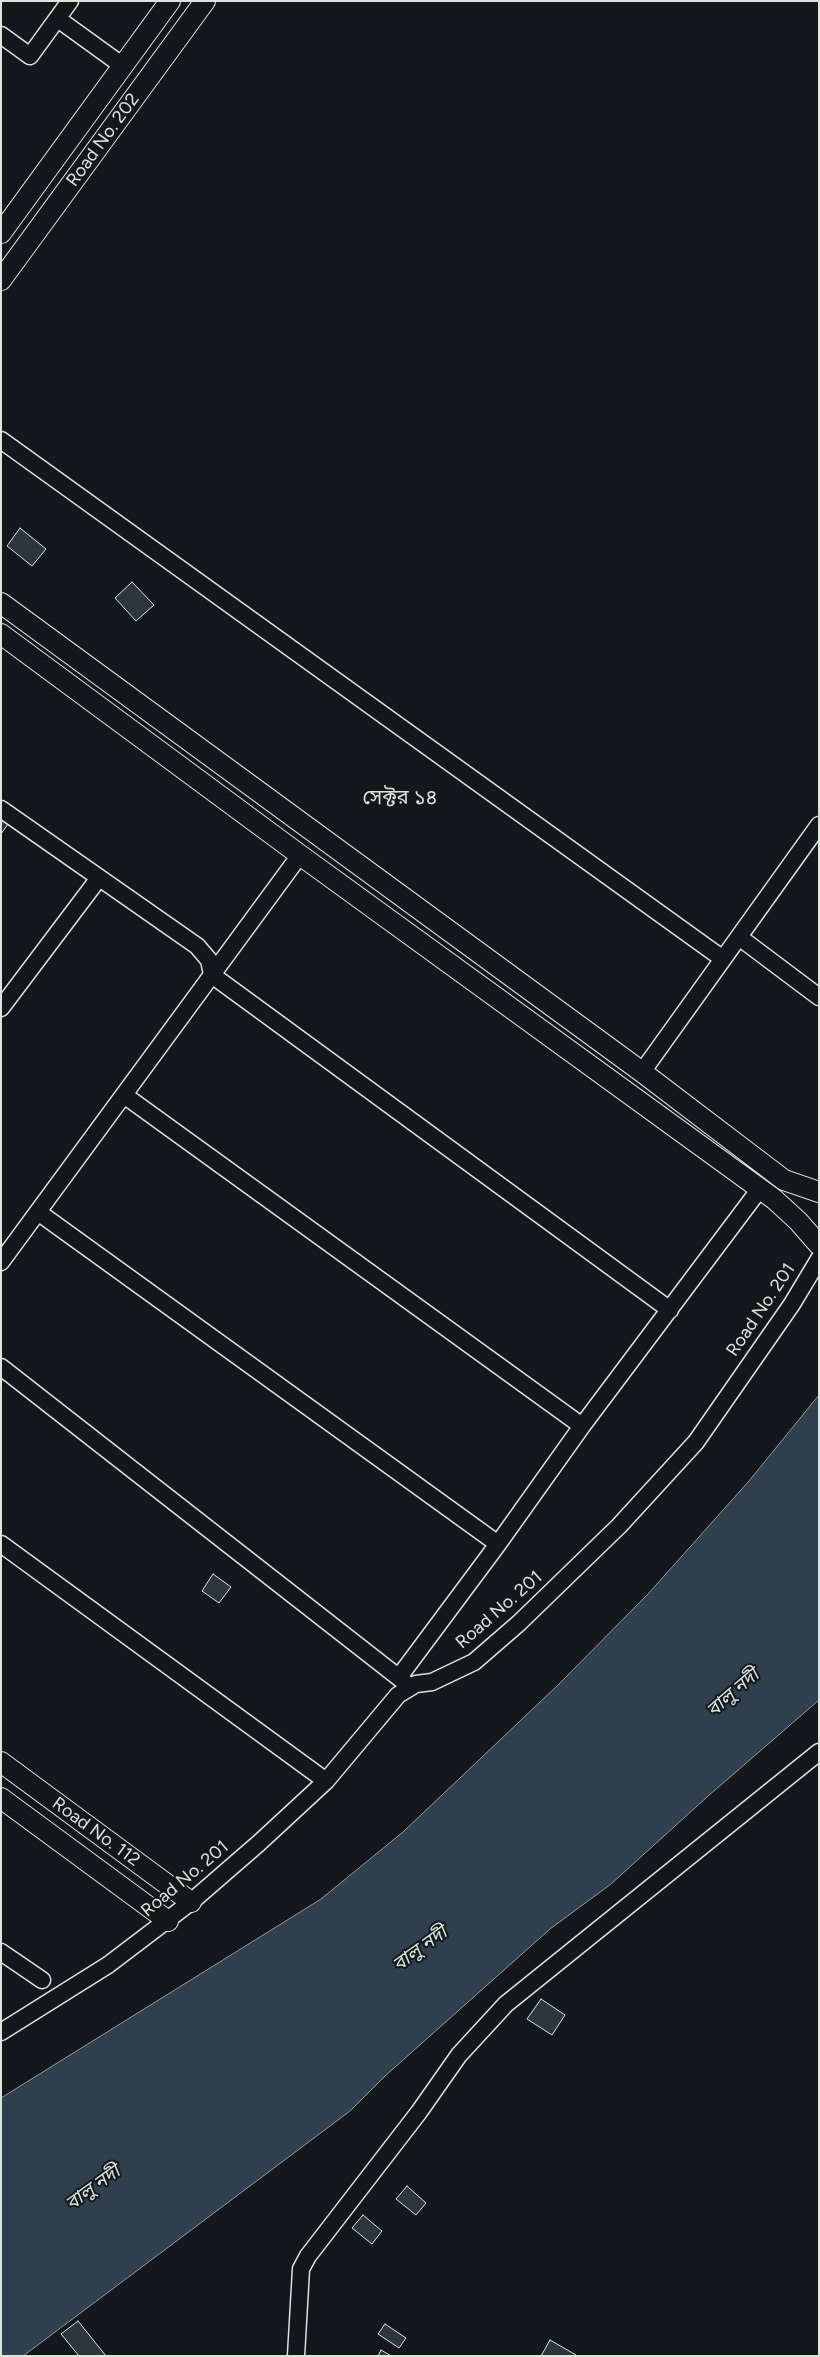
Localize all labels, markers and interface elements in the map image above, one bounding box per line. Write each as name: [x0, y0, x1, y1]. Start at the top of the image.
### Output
street label: Road No. 202: [62, 89, 144, 191]
district label: সেক্টর ১৪: [363, 786, 437, 810]
street label: Road No. 201: [722, 1259, 800, 1361]
street label: Road No. 201: [451, 1567, 547, 1653]
water label: বালু নদী: [702, 1664, 764, 1722]
street label: Road No. 112: [48, 1793, 144, 1871]
street label: Road No. 201: [137, 1836, 233, 1922]
water label: বালু নদী: [388, 1922, 452, 1976]
water label: বালু নদী: [61, 2161, 125, 2215]

